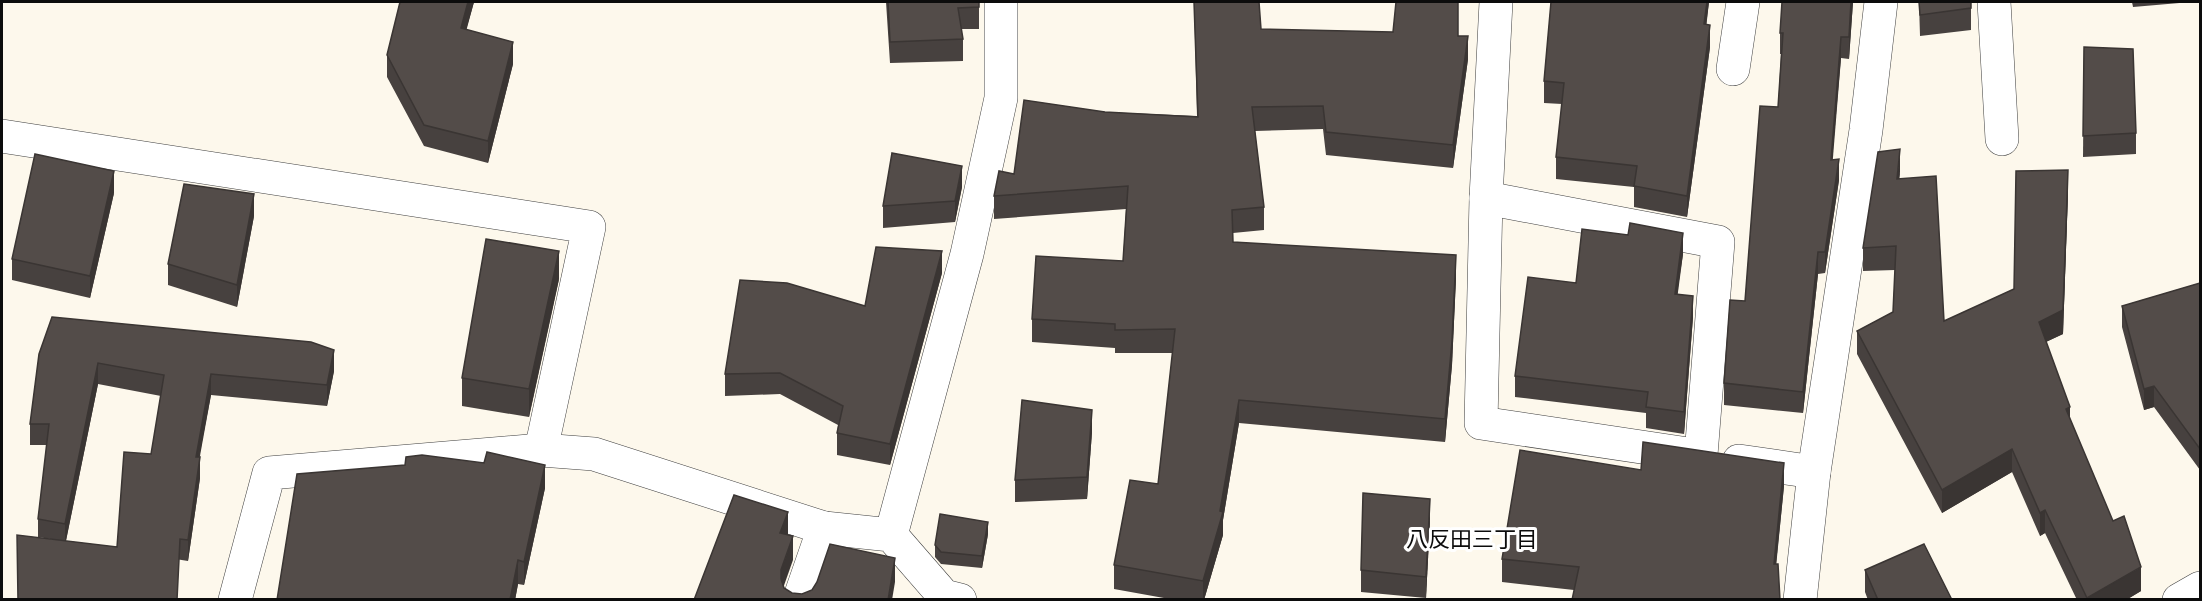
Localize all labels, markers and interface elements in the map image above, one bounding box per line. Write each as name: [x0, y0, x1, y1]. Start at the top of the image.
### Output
district label: 八反田三丁目: [1406, 524, 1538, 553]

